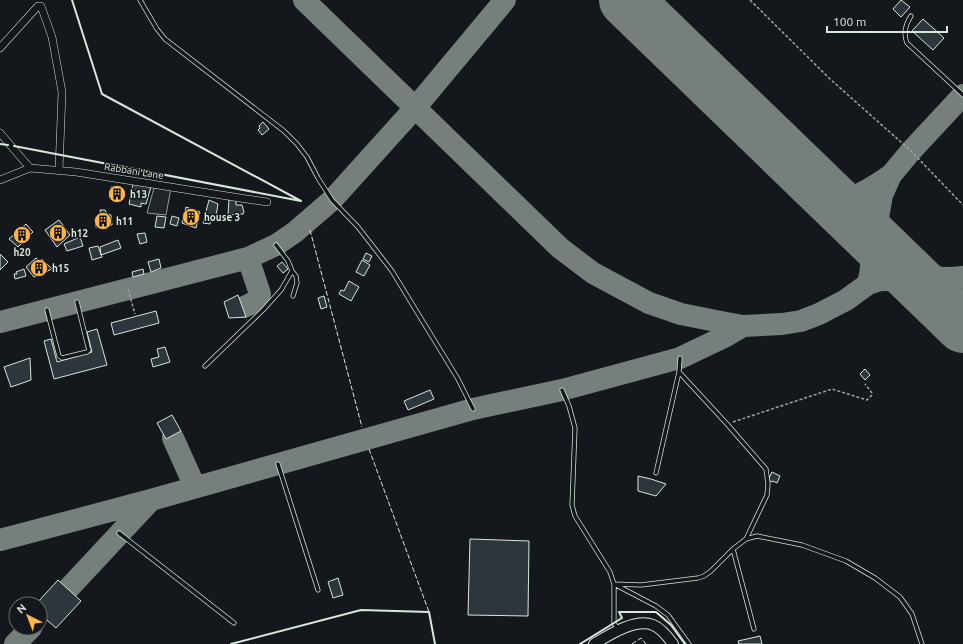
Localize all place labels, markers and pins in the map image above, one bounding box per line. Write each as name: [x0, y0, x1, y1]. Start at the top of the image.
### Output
building icon: h13: [107, 184, 127, 204]
place label: h13: [130, 189, 147, 200]
building icon: house 3: [181, 207, 201, 227]
building icon: h11: [93, 211, 113, 231]
place label: house 3: [204, 212, 240, 223]
place label: h11: [116, 216, 133, 227]
building icon: h12: [48, 223, 68, 243]
building icon: h20: [12, 225, 32, 245]
place label: h12: [71, 228, 88, 239]
place label: h20: [13, 247, 31, 258]
building icon: h15: [29, 258, 49, 278]
place label: h15: [52, 263, 69, 274]

